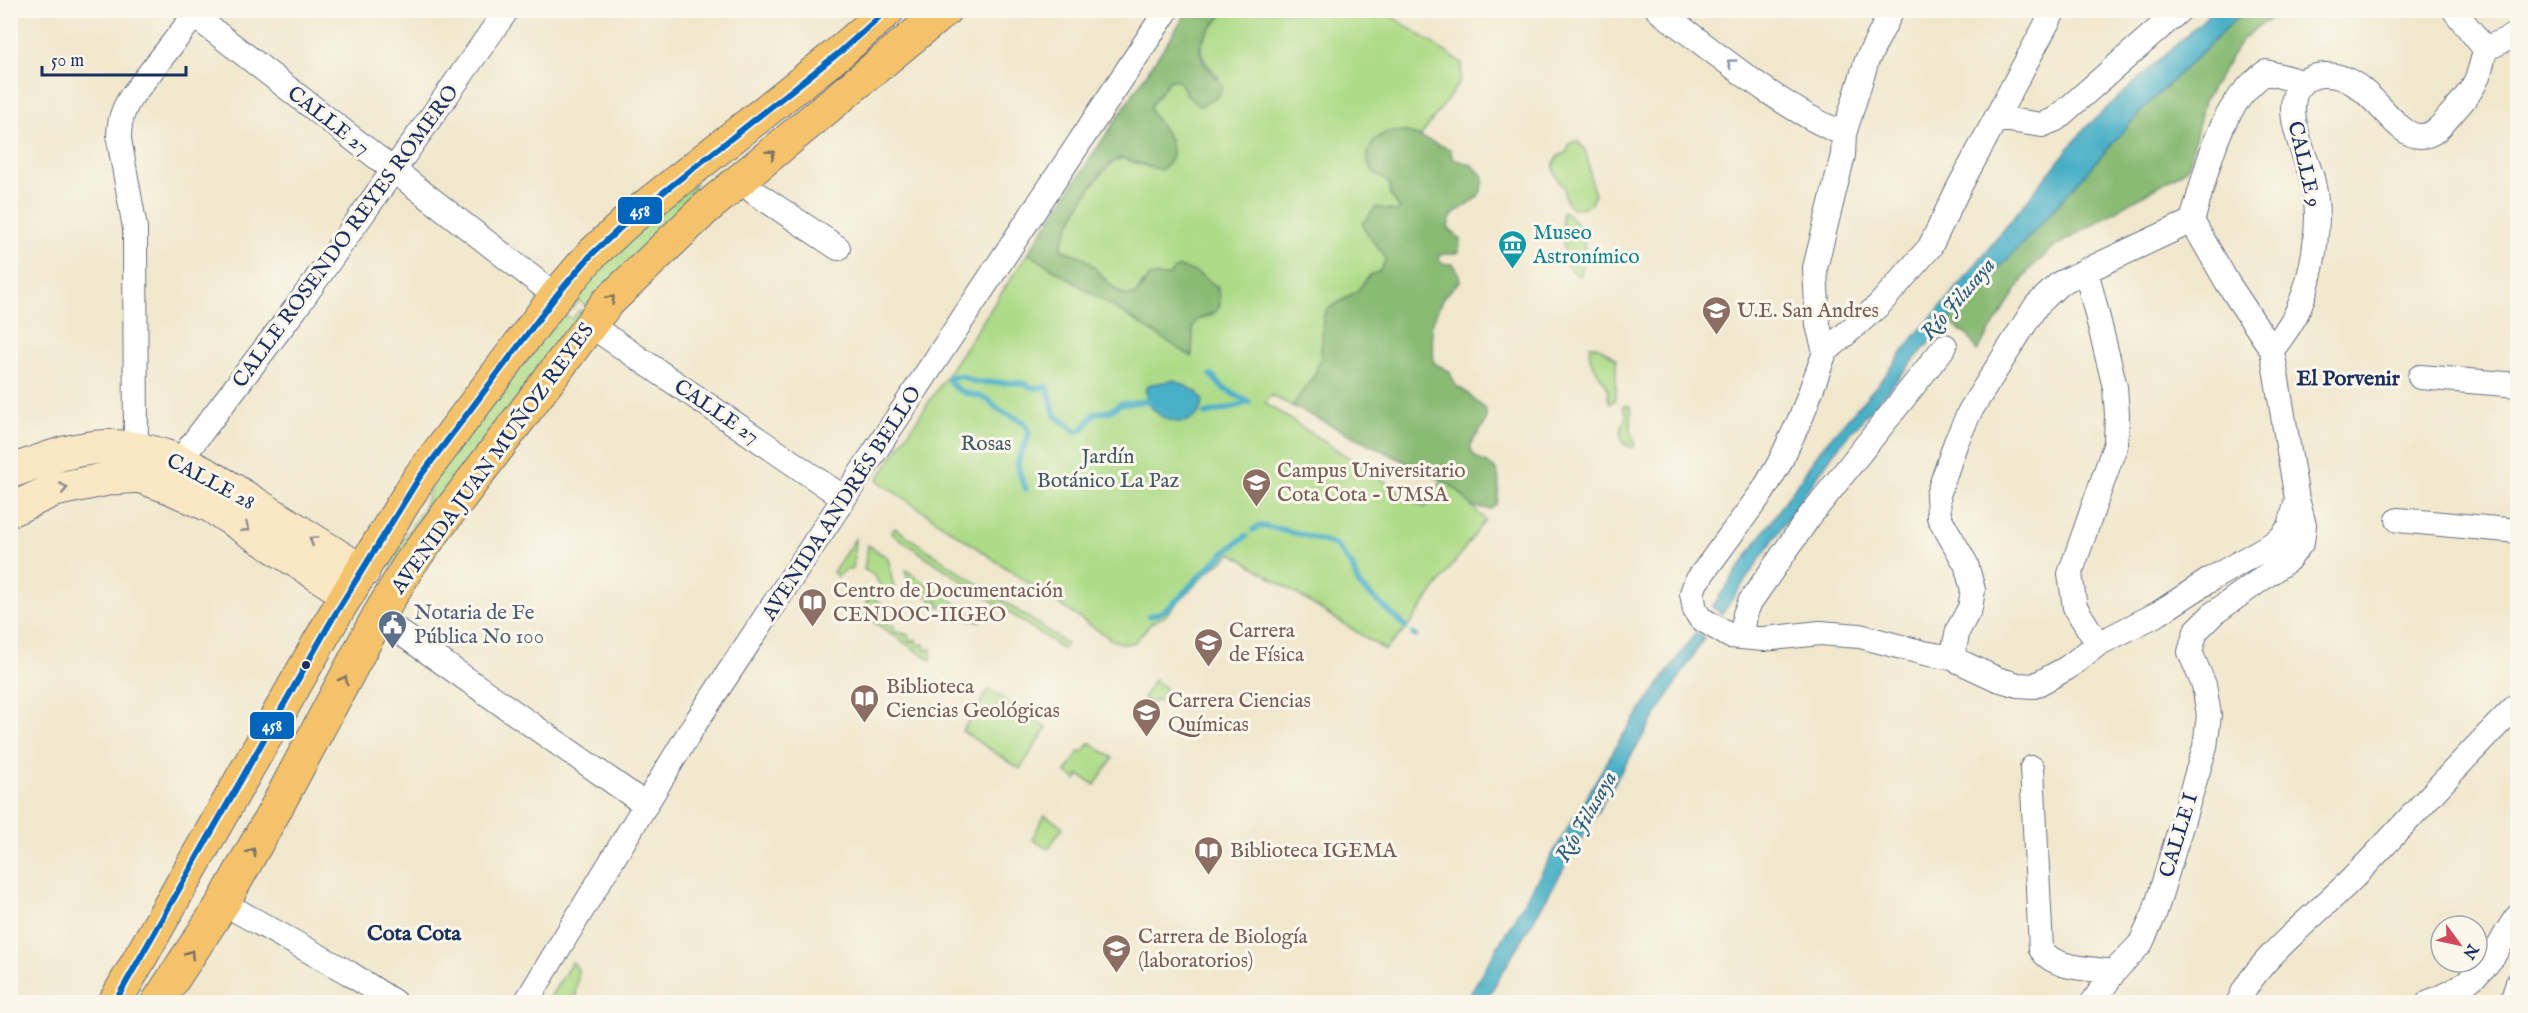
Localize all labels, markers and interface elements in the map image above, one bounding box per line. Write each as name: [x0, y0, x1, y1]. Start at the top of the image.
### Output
scale bar: [42, 39, 186, 77]
text: 50 m: [51, 50, 84, 73]
one-way arrow: [1726, 59, 1737, 70]
street label: CALLE ROSENDO REYES ROMERO: [227, 80, 465, 394]
street label: CALLE 27: [281, 81, 375, 162]
street label: CALLE 9: [2281, 119, 2327, 210]
one-way arrow: [764, 151, 775, 162]
line badge: 458: [617, 196, 663, 225]
text: 458: [630, 202, 650, 222]
place label: Museo Astronímico: [1532, 220, 1640, 271]
museum icon: Museo Astronímico: [1496, 228, 1528, 270]
water label: Río Jilusaya: [1915, 252, 2002, 346]
school or university icon: U.E. San Andres: [1700, 294, 1732, 336]
one-way arrow: [604, 296, 615, 307]
place label: U.E. San Andres: [1737, 298, 1879, 325]
street label: AVENIDA JUAN MUÑOZ REYES: [384, 317, 601, 601]
district label: El Porvenir: [2296, 365, 2401, 393]
street label: CALLE 27: [668, 374, 764, 451]
street label: AVENIDA ANDRÉS BELLO: [755, 381, 928, 627]
park label: Rosas: [960, 431, 1012, 458]
park label: Jardín Botánico La Paz: [1037, 444, 1180, 495]
street label: CALLE 28: [161, 448, 259, 517]
place label: Campus Universitario Cota Cota - UMSA: [1277, 458, 1466, 509]
school or university icon: Campus Universitario Cota Cota - UMSA: [1240, 466, 1272, 508]
one-way arrow: [59, 482, 69, 495]
one-way arrow: [239, 521, 250, 532]
one-way arrow: [309, 536, 319, 548]
place label: Centro de Documentación CENDOC-IIGEO: [833, 578, 1063, 629]
library icon: Centro de Documentación CENDOC-IIGEO: [796, 586, 828, 628]
place label: Notaria de Fe Pública No 100: [414, 600, 544, 651]
public building icon: Notaria de Fe Pública No 100: [377, 608, 409, 650]
place label: Carrera de Física: [1229, 618, 1305, 669]
school or university icon: Carrera de Física: [1192, 626, 1224, 668]
unlabelled marker: [300, 659, 312, 671]
place label: Biblioteca Ciencias Geológicas: [886, 674, 1060, 725]
one-way arrow: [337, 676, 348, 687]
library icon: Biblioteca Ciencias Geológicas: [849, 682, 881, 724]
place label: Carrera Ciencias Químicas: [1168, 688, 1311, 739]
school or university icon: Carrera Ciencias Químicas: [1131, 696, 1163, 738]
line badge: 458: [249, 711, 295, 740]
text: 458: [262, 717, 282, 737]
water label: Río Jilusaya: [1549, 766, 1624, 868]
street label: CALLE I: [2154, 790, 2205, 881]
library icon: Biblioteca IGEMA: [1193, 834, 1225, 876]
place label: Biblioteca IGEMA: [1230, 838, 1397, 865]
one-way arrow: [244, 848, 256, 858]
north arrow: [2429, 914, 2489, 974]
district label: Cota Cota: [367, 920, 462, 948]
place label: Carrera de Biología (laboratorios): [1138, 924, 1309, 975]
school or university icon: Carrera de Biología (laboratorios): [1101, 932, 1133, 974]
text: N: [2458, 939, 2483, 962]
one-way arrow: [182, 949, 193, 960]

